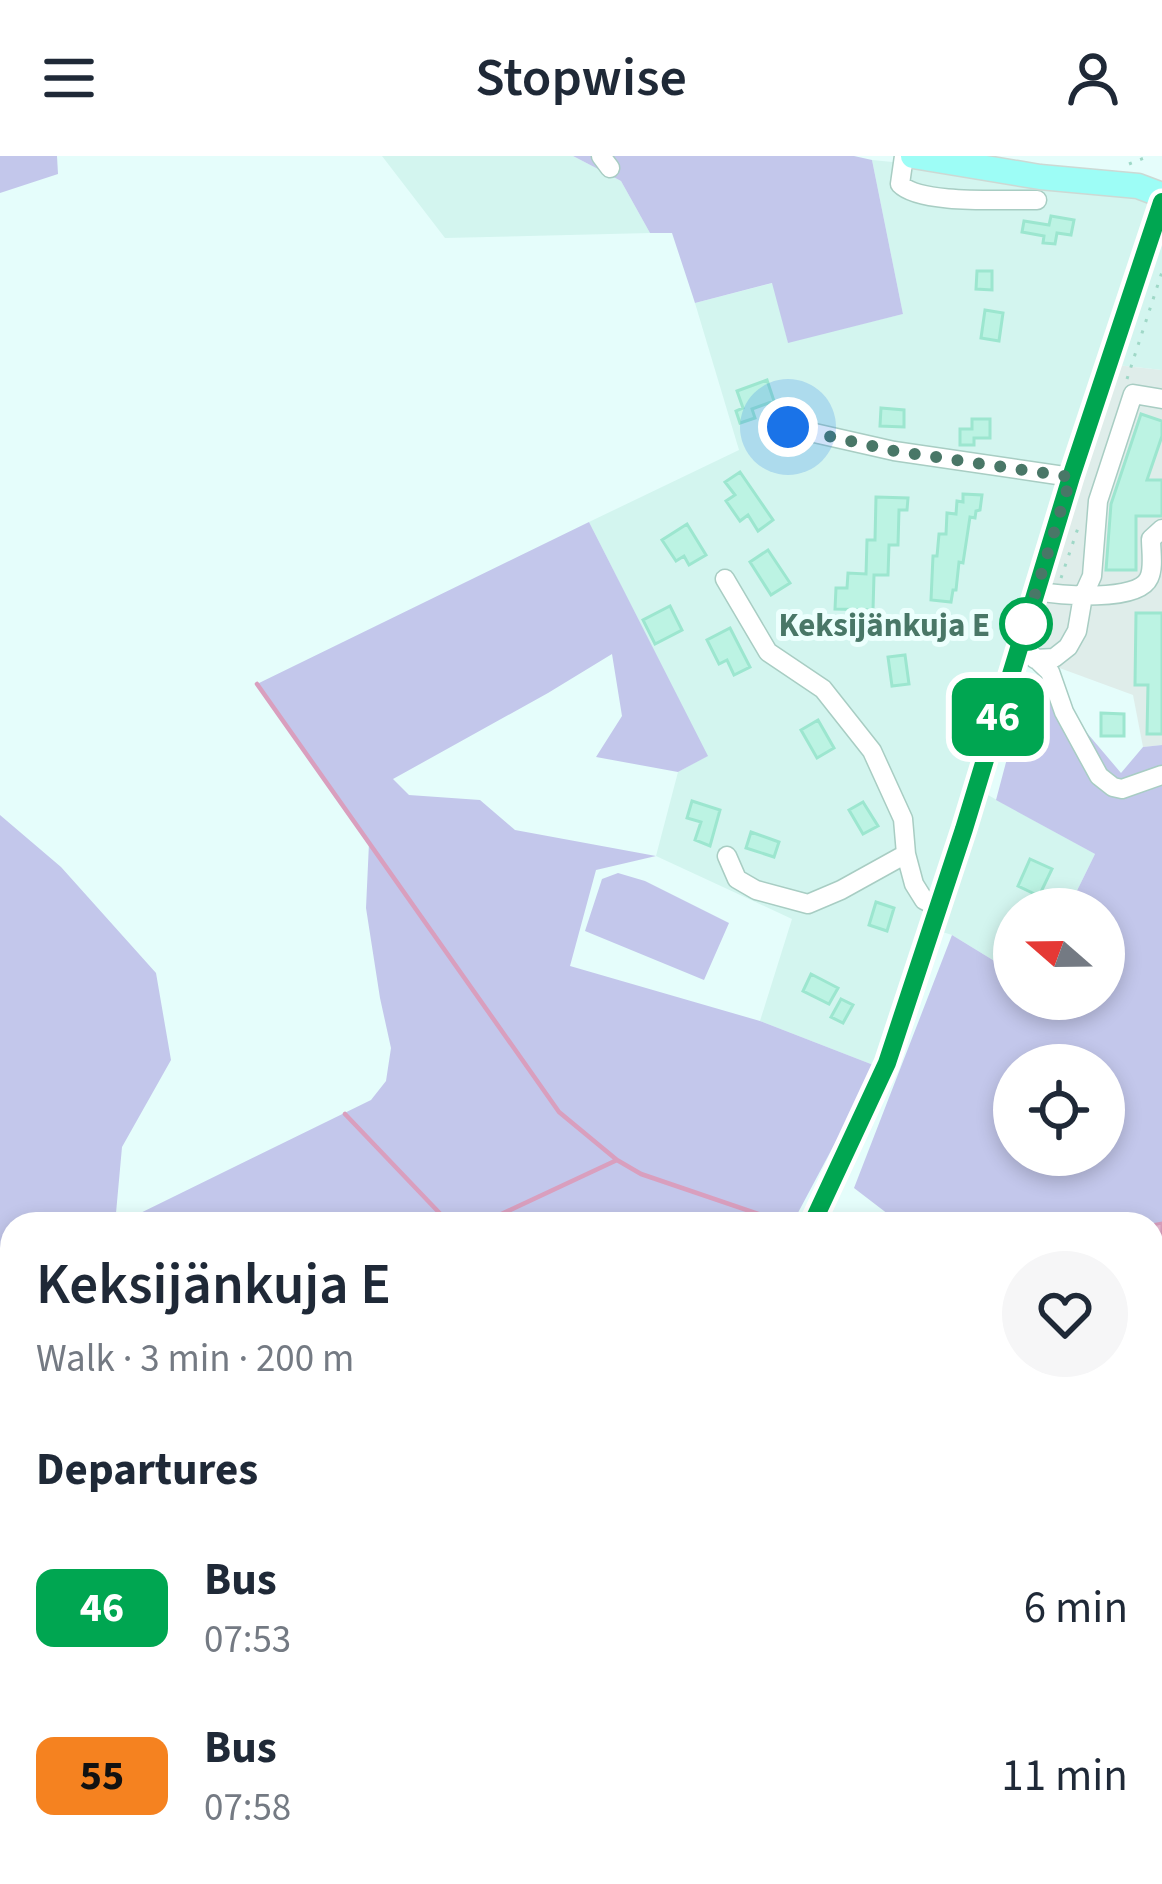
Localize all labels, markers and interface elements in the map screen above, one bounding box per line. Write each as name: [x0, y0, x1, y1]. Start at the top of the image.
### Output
text: Stopwise: [475, 40, 687, 117]
icon: menu: [36, 45, 102, 111]
icon: person: [1060, 45, 1126, 111]
your location: [758, 397, 818, 457]
marker: Keksijänkuja E: [1001, 599, 1051, 649]
place label: Keksijänkuja E: [778, 602, 990, 649]
line badge: 46: [944, 678, 1052, 756]
text: 46: [976, 687, 1020, 747]
north arrow: [993, 888, 1125, 1020]
map controls: [993, 888, 1125, 1176]
button: locate: [993, 1044, 1125, 1176]
text: Keksijänkuja E: [36, 1245, 391, 1326]
button: heart: [1002, 1251, 1128, 1377]
text: Walk · 3 min · 200 m: [36, 1331, 354, 1387]
text: Departures: [36, 1438, 258, 1502]
text: Bus: [204, 1548, 277, 1612]
text: 6 min: [1024, 1576, 1128, 1640]
text: 46: [80, 1578, 124, 1638]
text: 07:53: [204, 1612, 291, 1668]
text: Bus: [204, 1716, 277, 1780]
text: 11 min: [1001, 1744, 1128, 1808]
text: 55: [80, 1746, 124, 1806]
text: 07:58: [204, 1780, 291, 1836]

